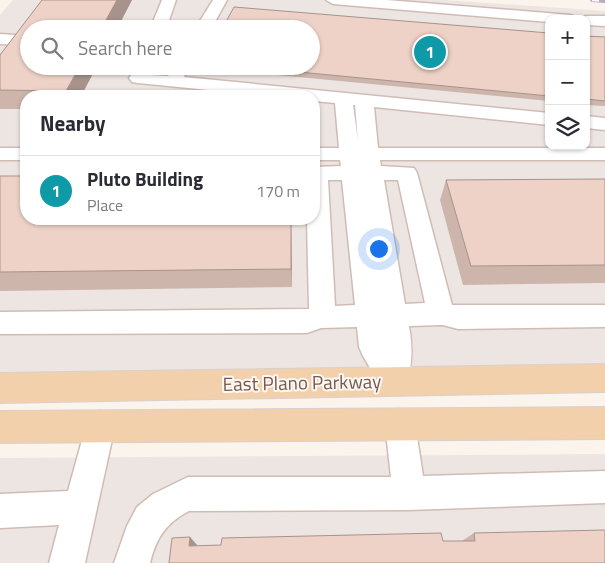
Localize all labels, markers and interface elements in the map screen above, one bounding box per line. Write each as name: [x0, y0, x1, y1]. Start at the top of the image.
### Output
map controls: [545, 15, 590, 150]
button: +: [545, 15, 590, 60]
search box: [20, 20, 320, 75]
text: Search here: [78, 33, 172, 62]
pin: 1: [414, 33, 446, 71]
icon: search: [38, 34, 66, 62]
button: −: [545, 60, 590, 105]
button: layers: [545, 105, 590, 150]
text: Nearby: [40, 107, 105, 139]
text: Pluto Building: [87, 164, 203, 193]
text: 1: [52, 179, 60, 203]
text: 170 m: [256, 179, 300, 203]
text: Place: [87, 193, 123, 217]
your location: [366, 236, 392, 262]
street label: East Plano Parkway: [222, 366, 382, 398]

